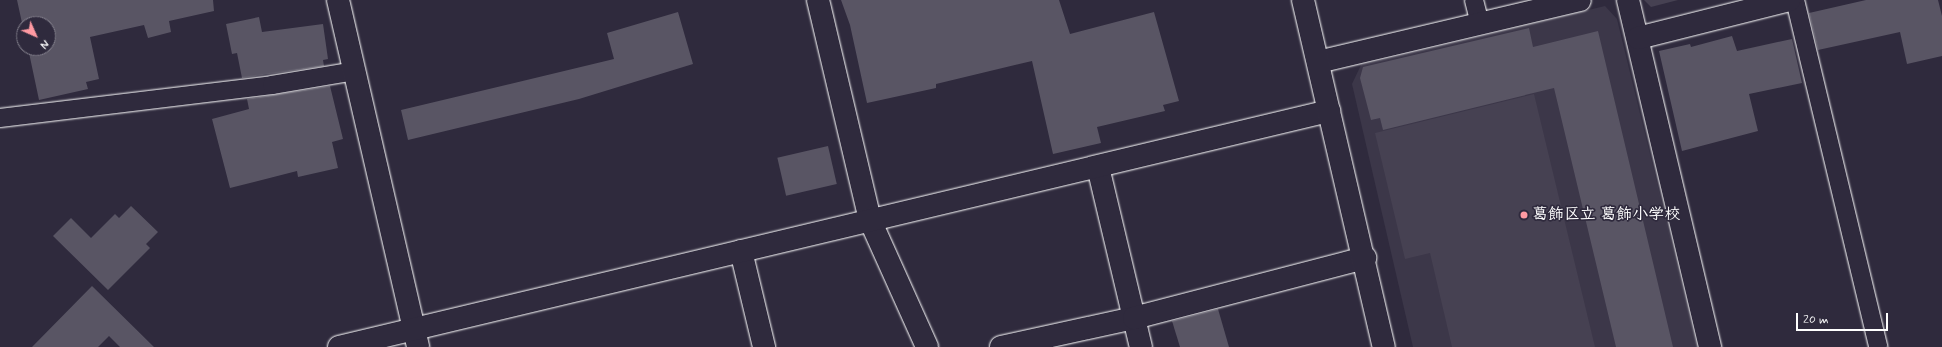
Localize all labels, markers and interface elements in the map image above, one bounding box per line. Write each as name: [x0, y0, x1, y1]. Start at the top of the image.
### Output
north arrow: [16, 16, 56, 56]
text: N: [36, 36, 51, 51]
place label: 葛飾区立 葛飾小学校: [1532, 205, 1680, 225]
marker: 葛飾区立 葛飾小学校: [1519, 210, 1529, 220]
scale bar: [1798, 305, 1890, 331]
text: 20 m: [1803, 312, 1829, 328]

